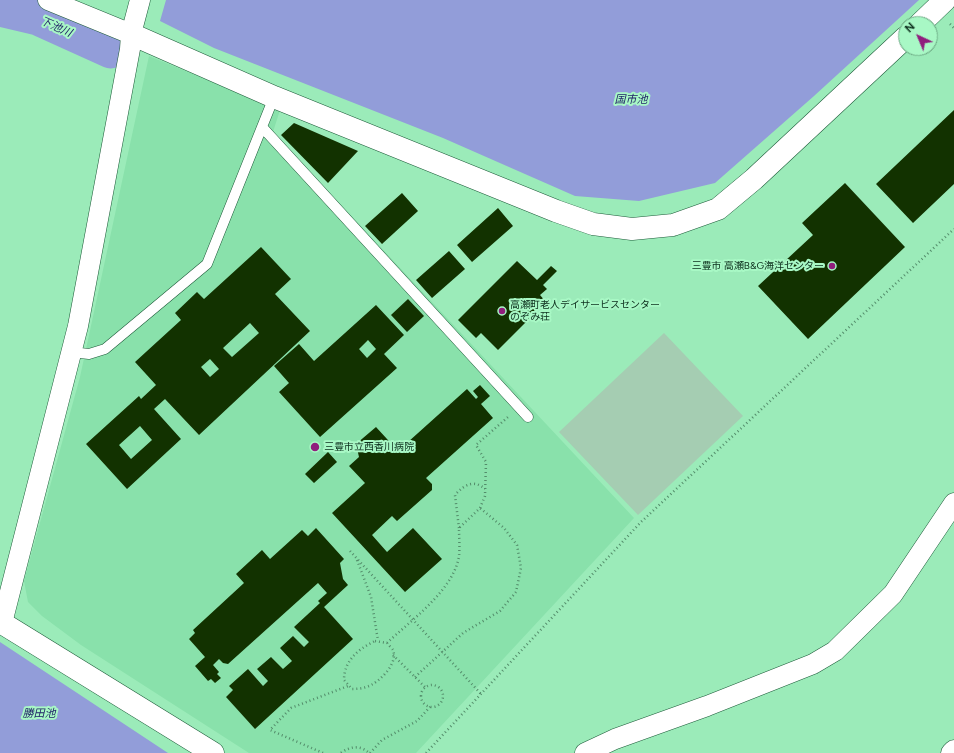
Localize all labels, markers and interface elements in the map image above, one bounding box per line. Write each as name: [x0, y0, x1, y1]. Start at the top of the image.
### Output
water label: 下池川: [38, 14, 74, 40]
north arrow: [898, 16, 938, 56]
text: N: [902, 20, 918, 35]
water label: 国市池: [615, 93, 647, 107]
place label: 三豊市 高瀬B&G海洋センター: [691, 260, 824, 272]
marker: 三豊市 高瀬B&G海洋センター: [827, 261, 837, 271]
place label: 高瀬町老人デイサービスセンター のぞみ荘: [510, 299, 660, 322]
marker: 高瀬町老人デイサービスセンター のぞみ荘: [497, 306, 507, 316]
marker: 三豊市立西香川病院: [309, 441, 321, 453]
place label: 三豊市立西香川病院: [324, 441, 414, 453]
water label: 勝田池: [23, 707, 55, 721]

